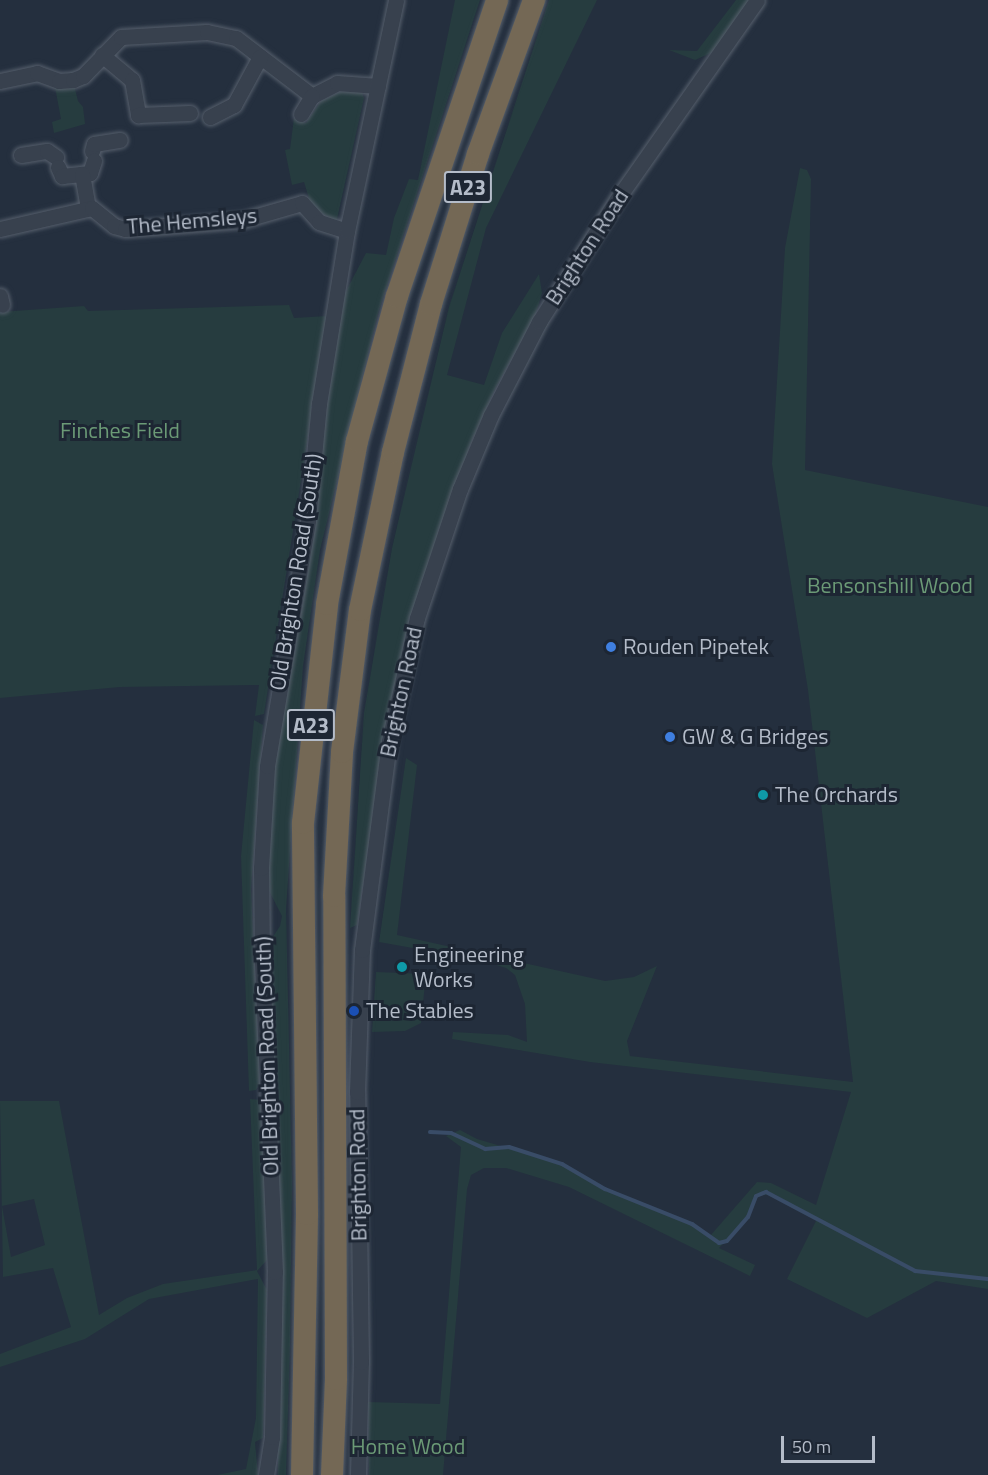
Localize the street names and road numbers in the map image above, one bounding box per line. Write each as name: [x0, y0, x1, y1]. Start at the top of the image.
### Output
road number: A23: [442, 169, 494, 205]
street label: Brighton Road: [540, 184, 634, 310]
street label: The Hemsleys: [126, 202, 258, 240]
street label: Old Brighton Road (South): [264, 451, 328, 693]
street label: Brighton Road: [374, 624, 428, 760]
road number: A23: [286, 707, 336, 743]
street label: Old Brighton Road (South): [250, 936, 284, 1176]
street label: Brighton Road: [344, 1108, 372, 1242]

